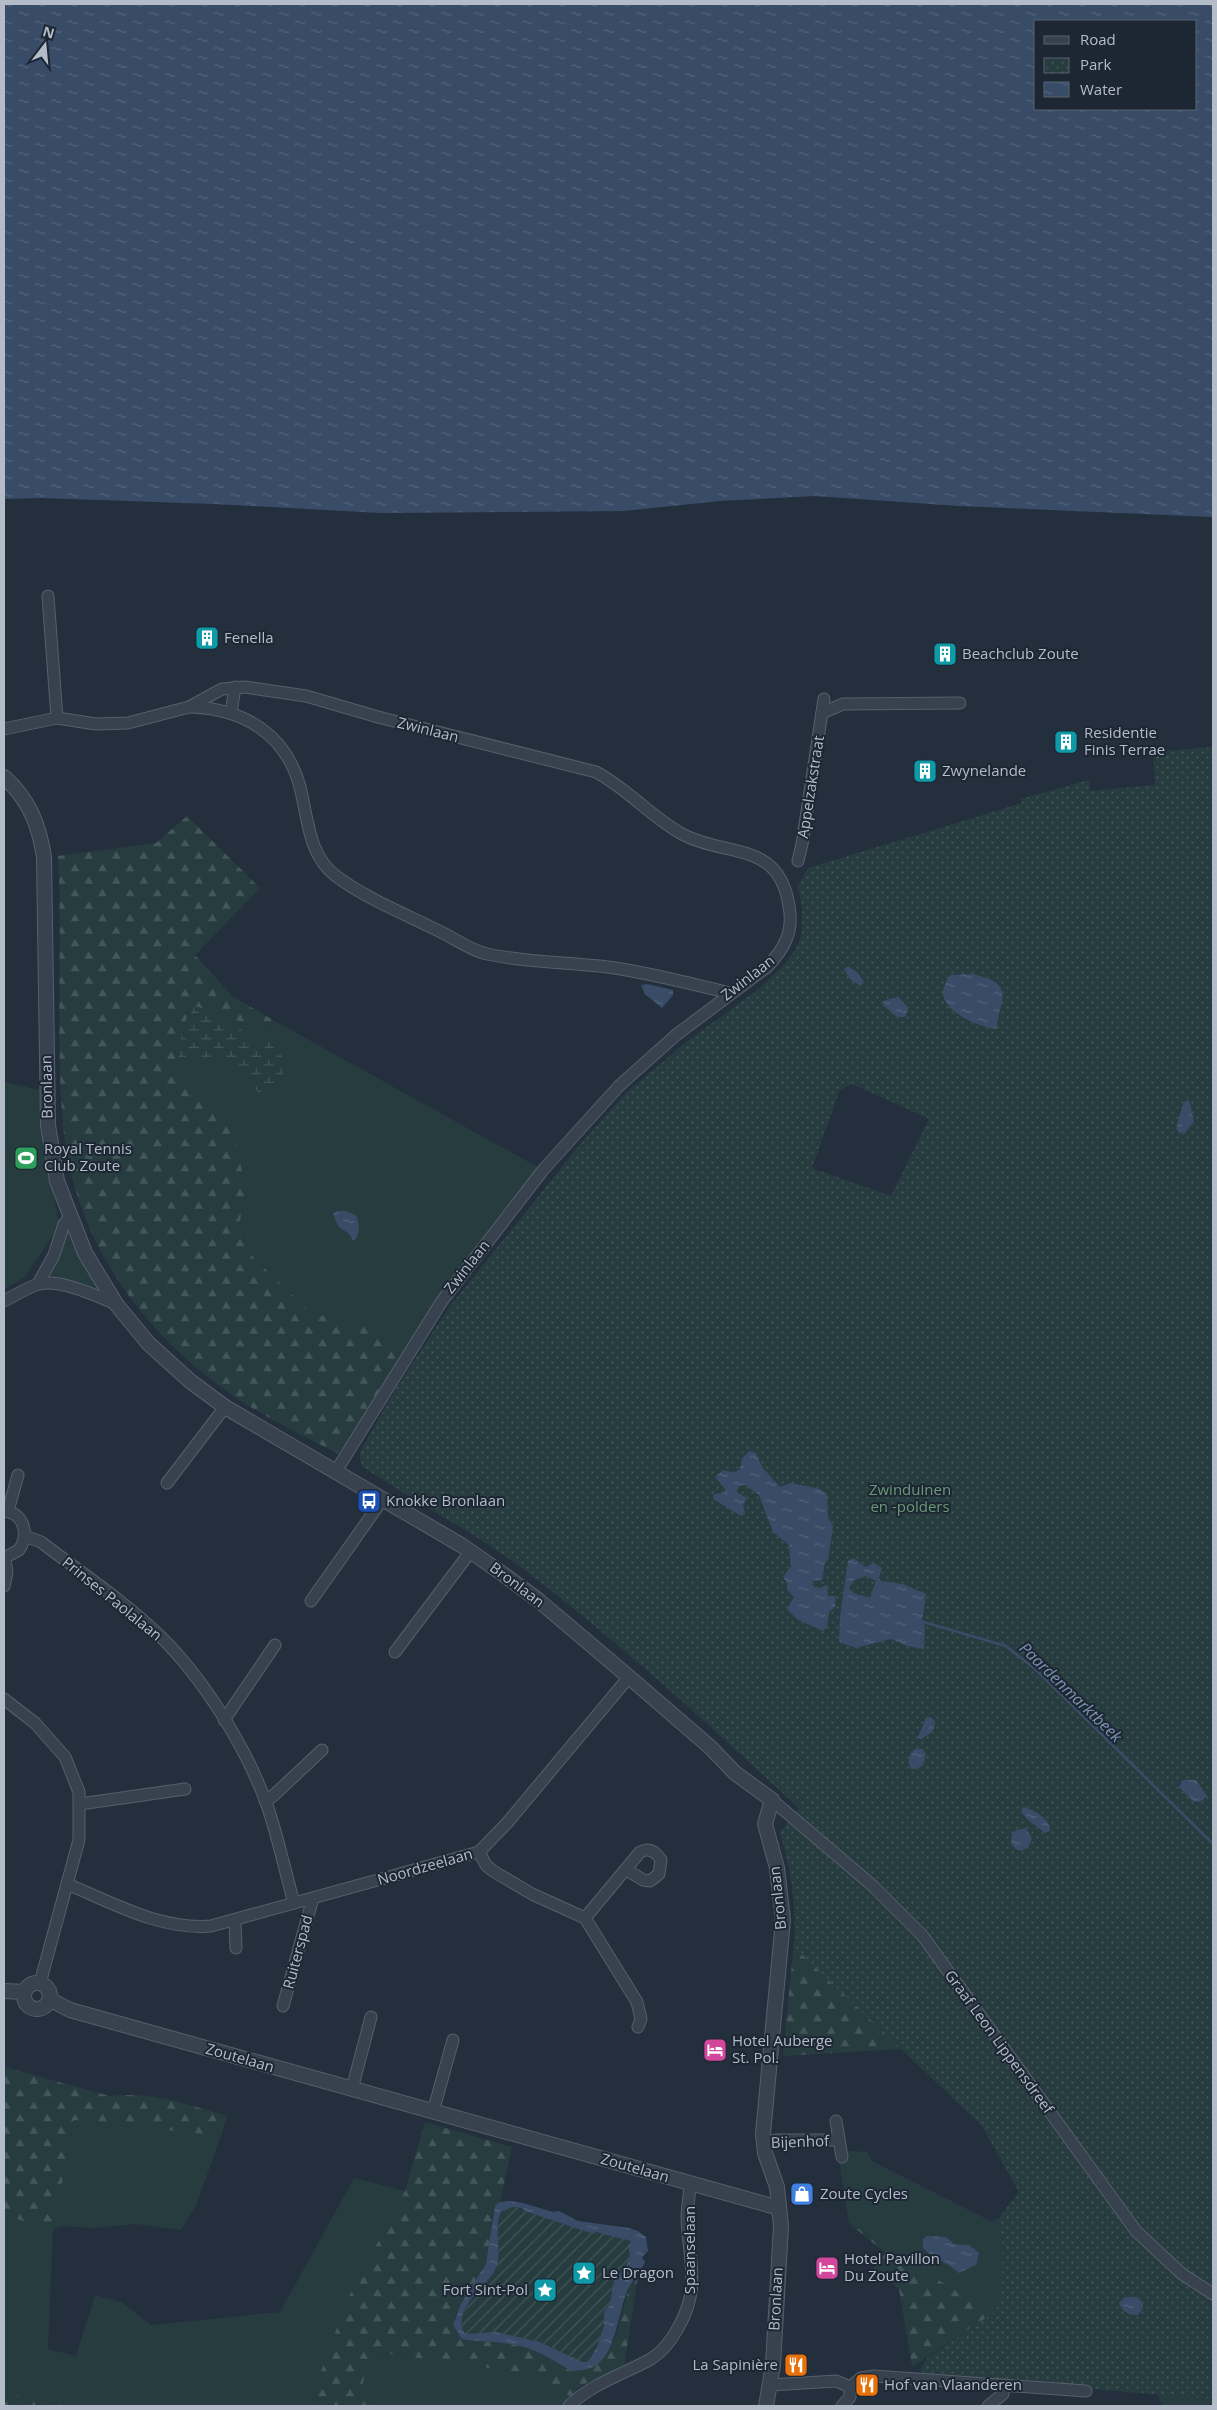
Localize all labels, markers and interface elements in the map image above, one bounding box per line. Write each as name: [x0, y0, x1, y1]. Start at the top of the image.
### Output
north arrow: [20, 20, 70, 70]
legend: [1034, 20, 1197, 110]
text: N: [41, 21, 57, 43]
text: Road: [1080, 29, 1116, 49]
text: Park: [1080, 54, 1111, 74]
text: Water: [1080, 79, 1122, 99]
building icon: Fenella: [194, 625, 220, 651]
place label: Fenella: [224, 627, 274, 647]
building icon: Beachclub Zoute: [932, 641, 958, 667]
place label: Beachclub Zoute: [962, 643, 1079, 663]
street label: Zwinlaan: [395, 712, 461, 746]
place label: Residentie Finis Terrae: [1084, 722, 1165, 759]
building icon: Residentie Finis Terrae: [1053, 729, 1079, 755]
street label: Appelzakstraat: [792, 734, 828, 840]
building icon: Zwynelande: [912, 758, 938, 784]
place label: Zwynelande: [942, 760, 1026, 780]
street label: Zwinlaan: [716, 950, 778, 1004]
street label: Bronlaan: [35, 1055, 57, 1119]
place label: Royal Tennis Club Zoute: [44, 1138, 132, 1175]
sports icon: Royal Tennis Club Zoute: [13, 1145, 39, 1171]
street label: Zwinlaan: [439, 1235, 493, 1297]
park label: Zwinduinen en -polders: [869, 1479, 951, 1516]
bus stop icon: Knokke Bronlaan: [356, 1488, 382, 1514]
place label: Knokke Bronlaan: [386, 1490, 505, 1510]
street label: Prinses Paolalaan: [59, 1552, 167, 1645]
street label: Bronlaan: [486, 1557, 549, 1611]
water label: Paardenmarktbeek: [1015, 1637, 1128, 1748]
street label: Noordzeelaan: [375, 1843, 475, 1889]
street label: Bronlaan: [764, 1865, 790, 1931]
street label: Ruiterspad: [278, 1912, 317, 1991]
street label: Graaf Leon Lippensdreef: [941, 1966, 1059, 2118]
place label: Hotel Auberge St. Pol.: [732, 2030, 833, 2067]
hotel icon: Hotel Auberge St. Pol.: [702, 2037, 728, 2063]
street label: Zoutelaan: [204, 2038, 277, 2076]
street label: Bijenhof: [771, 2130, 830, 2152]
street label: Zoutelaan: [599, 2148, 672, 2186]
shop icon: Zoute Cycles: [789, 2181, 815, 2207]
place label: Zoute Cycles: [820, 2183, 908, 2203]
street label: Spaanselaan: [679, 2206, 699, 2294]
place label: Hotel Pavillon Du Zoute: [844, 2248, 940, 2285]
hotel icon: Hotel Pavillon Du Zoute: [814, 2255, 840, 2281]
place icon: Le Dragon: [571, 2260, 597, 2286]
place label: Le Dragon: [602, 2262, 674, 2282]
street label: Bronlaan: [763, 2267, 787, 2331]
place icon: Fort Sint-Pol: [532, 2277, 558, 2303]
place label: Fort Sint-Pol: [443, 2279, 528, 2299]
restaurant icon: La Sapinière: [783, 2352, 809, 2378]
place label: La Sapinière: [692, 2354, 778, 2374]
restaurant icon: Hof van Vlaanderen: [854, 2372, 880, 2398]
place label: Hof van Vlaanderen: [884, 2374, 1022, 2394]

